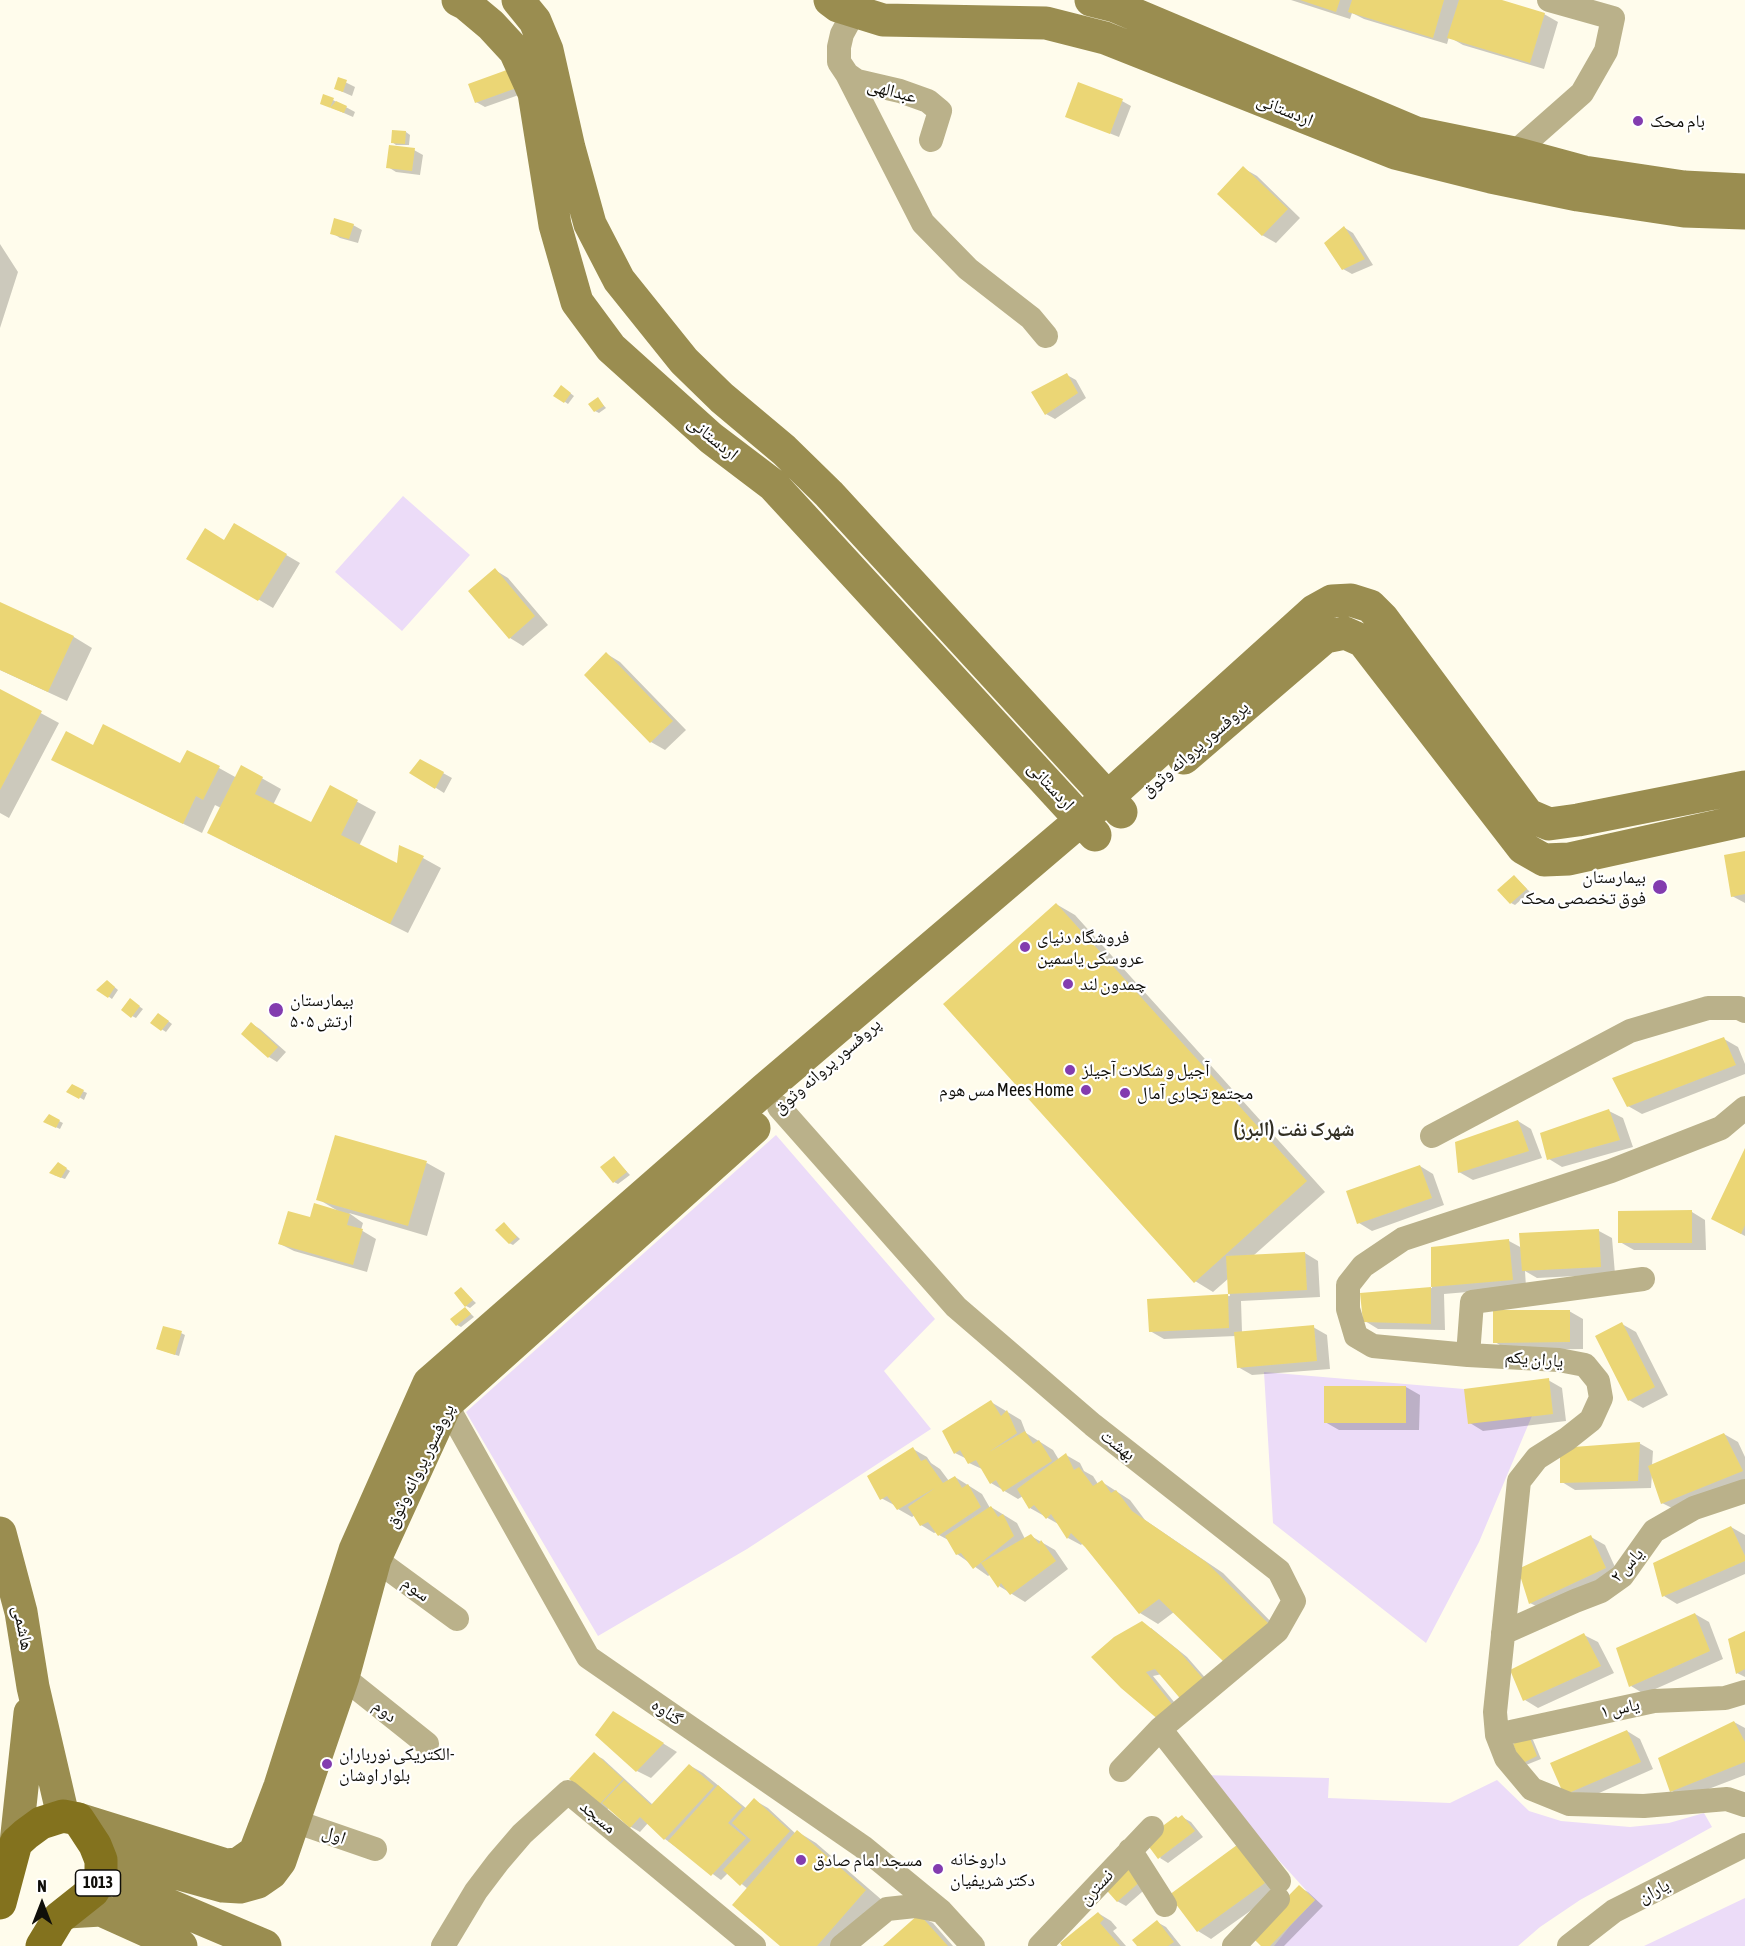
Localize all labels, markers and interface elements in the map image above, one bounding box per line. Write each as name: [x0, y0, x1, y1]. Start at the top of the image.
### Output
street label: عبدالهی: [865, 74, 919, 108]
street label: اردستانی: [1254, 89, 1316, 131]
place label: بام محک: [1650, 110, 1705, 132]
marker: بام محک: [1631, 114, 1645, 128]
street label: اردستانی: [683, 411, 743, 465]
street label: پروفسور پروانه وثوق: [1137, 696, 1253, 802]
street label: اردستانی: [1023, 757, 1079, 815]
place label: بیمارستان فوق تخصصی محک: [1521, 866, 1646, 908]
marker: بیمارستان فوق تخصصی محک: [1651, 878, 1669, 896]
place label: فروشگاه دنیای عروسکی یاسمین: [1037, 926, 1144, 968]
marker: فروشگاه دنیای عروسکی یاسمین: [1018, 940, 1032, 954]
place label: چمدون لند: [1080, 973, 1146, 995]
marker: چمدون لند: [1061, 977, 1075, 991]
place label: بیمارستان ۵۰۵ ارتش: [290, 989, 354, 1032]
marker: بیمارستان ۵۰۵ ارتش: [267, 1001, 285, 1019]
street label: پروفسور پروانه وثوق: [769, 1013, 885, 1119]
place label: آجیل و شکلات آجیلز: [1082, 1059, 1210, 1081]
marker: آجیل و شکلات آجیلز: [1063, 1063, 1077, 1077]
place label: مس هوم Mees Home: [939, 1079, 1074, 1101]
place label: مجتمع تجاری آمال: [1137, 1082, 1253, 1104]
marker: مس هوم Mees Home: [1079, 1083, 1093, 1097]
marker: مجتمع تجاری آمال: [1118, 1086, 1132, 1100]
district label: شهرک نفت (البرز): [1233, 1118, 1355, 1142]
street label: یاران یکم: [1504, 1346, 1564, 1372]
street label: پروفسور پروانه وثوق: [381, 1400, 459, 1532]
street label: بهشت: [1096, 1425, 1140, 1465]
street label: یاس ۲: [1606, 1543, 1648, 1587]
street label: سوم: [398, 1572, 434, 1606]
street label: هاشمی: [8, 1604, 38, 1652]
street label: یاس ۱: [1598, 1693, 1642, 1723]
street label: گناوه: [647, 1694, 687, 1730]
street label: دوم: [369, 1695, 401, 1727]
place label: الکتریکی نورباران- بلوار اوشان: [339, 1743, 454, 1786]
marker: الکتریکی نورباران- بلوار اوشان: [320, 1757, 334, 1771]
street label: مسجد: [575, 1796, 621, 1838]
street label: اول: [319, 1821, 349, 1849]
place label: داروخانه دکتر شریفیان: [950, 1848, 1035, 1890]
place label: مسجد امام صادق: [813, 1849, 922, 1871]
marker: مسجد امام صادق: [794, 1853, 808, 1867]
marker: داروخانه دکتر شریفیان: [931, 1862, 945, 1876]
street label: نسترن: [1074, 1865, 1118, 1909]
road number: 1013: [76, 1870, 120, 1896]
north arrow: [12, 1874, 72, 1934]
street label: یاران: [1635, 1874, 1673, 1908]
text: N: [37, 1877, 47, 1895]

